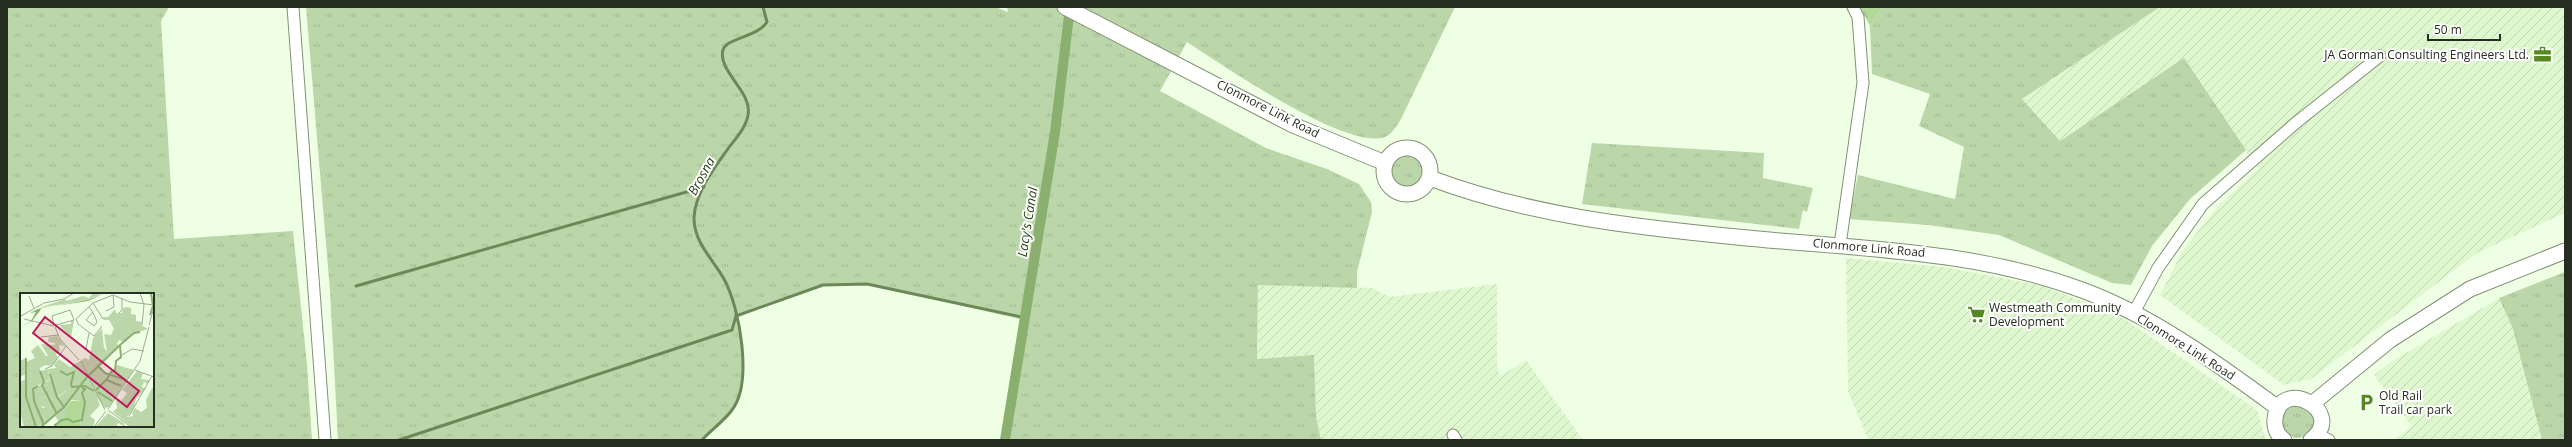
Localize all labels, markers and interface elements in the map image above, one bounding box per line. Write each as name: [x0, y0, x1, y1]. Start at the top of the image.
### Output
scale bar: [2428, 16, 2500, 42]
text: 50 m: [2434, 21, 2462, 38]
office icon: JA Gorman Consulting Engineers Ltd.: [2532, 45, 2552, 65]
place label: JA Gorman Consulting Engineers Ltd.: [2323, 46, 2529, 63]
street label: Clonmore Link Road: [1214, 75, 1322, 142]
water label: Brosna: [683, 153, 719, 198]
water label: Lacy's Canal: [1013, 185, 1042, 258]
street label: Clonmore Link Road: [1812, 234, 1926, 261]
inset map: [20, 293, 154, 427]
place label: Westmeath Community Development: [1989, 299, 2122, 330]
supermarket icon: Westmeath Community Development: [1966, 305, 1986, 325]
street label: Clonmore Link Road: [2134, 309, 2239, 384]
place label: Old Rail Trail car park: [2379, 387, 2453, 418]
parking icon: Old Rail Trail car park: [2356, 393, 2376, 413]

